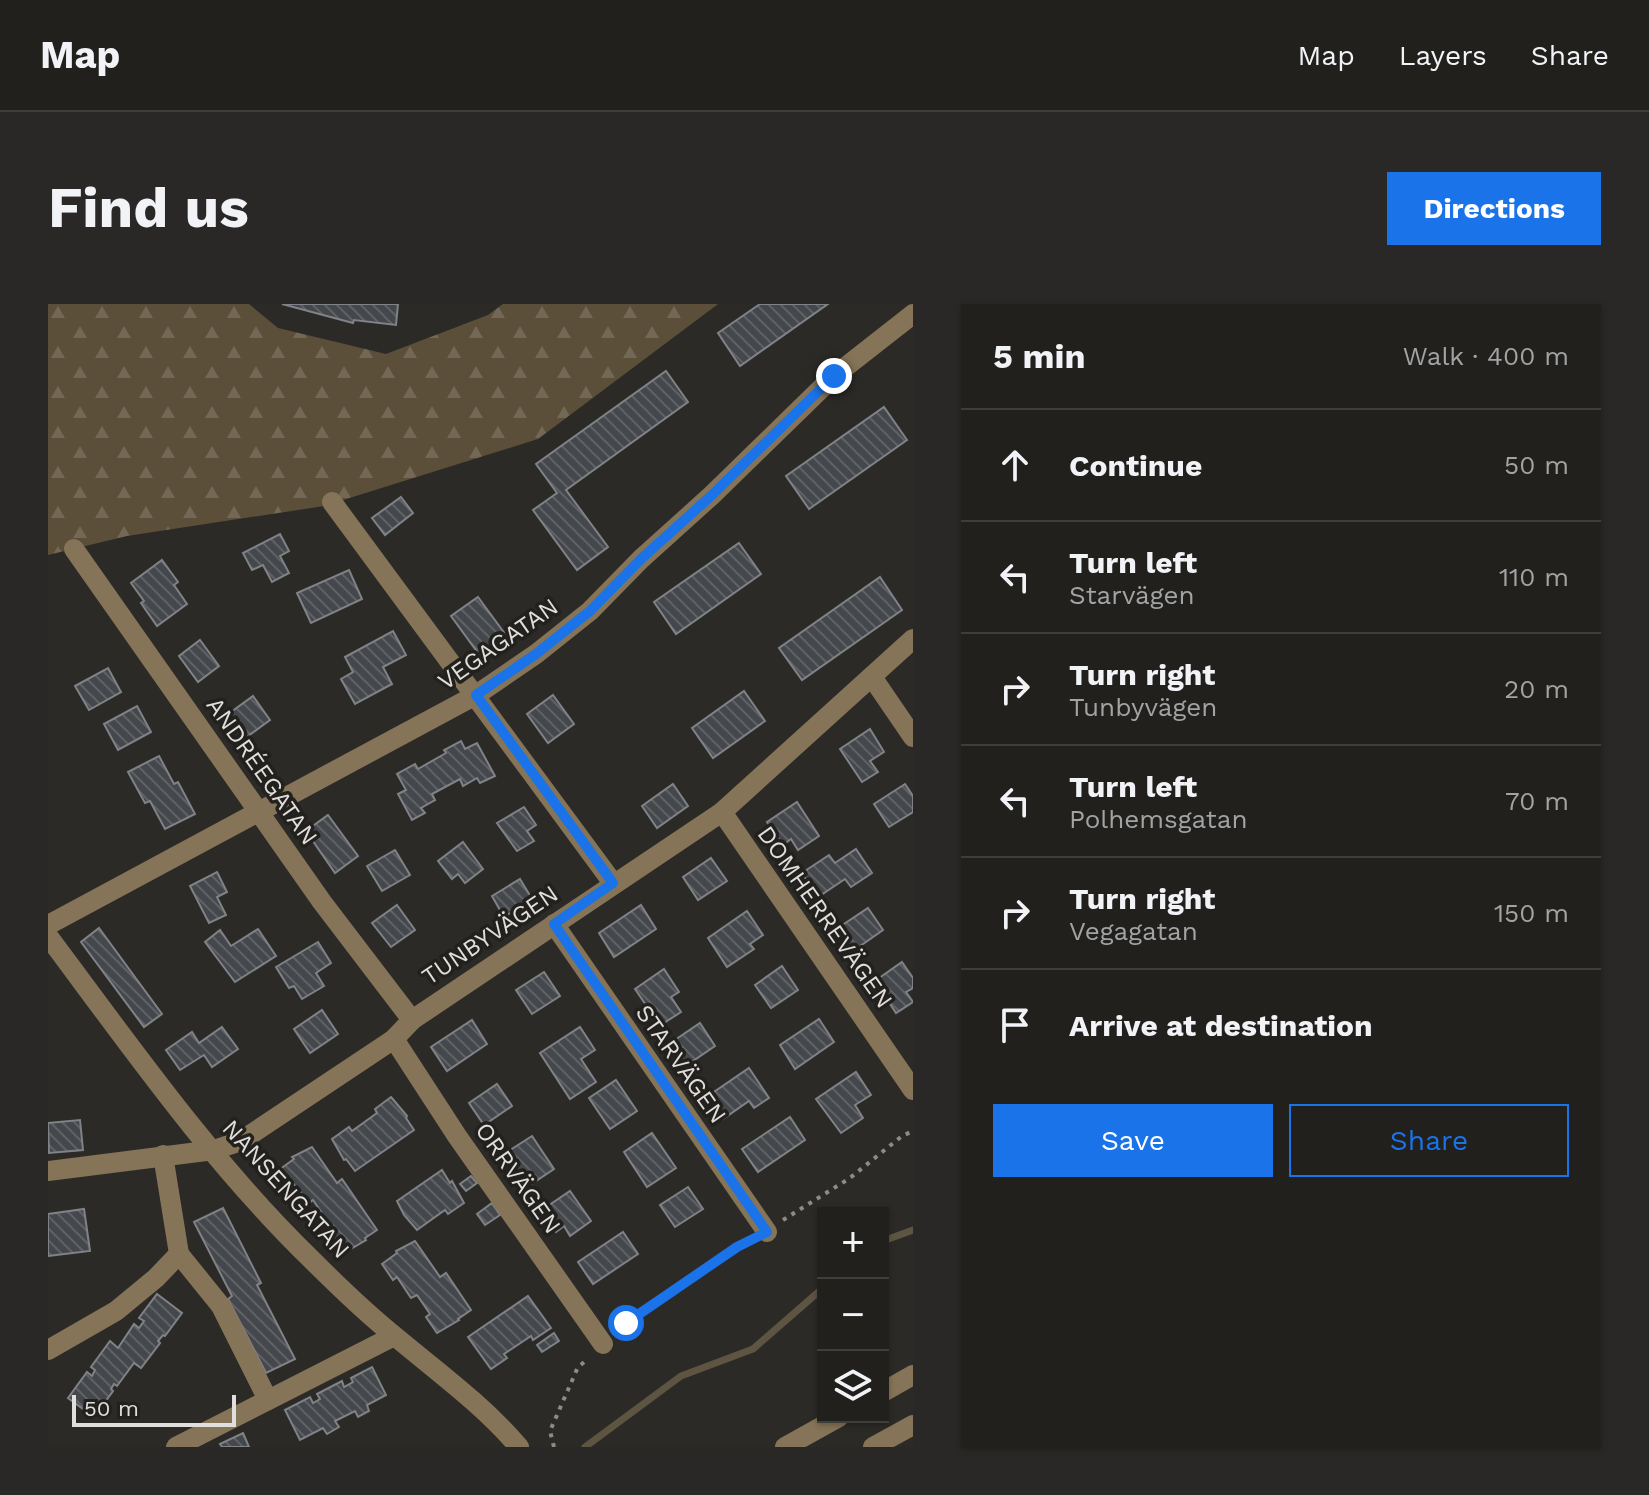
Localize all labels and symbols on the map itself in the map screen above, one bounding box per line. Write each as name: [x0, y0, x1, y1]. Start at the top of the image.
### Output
route end: [816, 358, 852, 394]
street label: VEGAGATAN: [433, 592, 563, 696]
street label: ANDRÉEGATAN: [201, 692, 323, 850]
street label: DOMHERREVÄGEN: [752, 821, 898, 1013]
street label: TUNBYVÄGEN: [417, 879, 563, 991]
street label: STARVÄGEN: [630, 999, 732, 1129]
street label: NANSENGATAN: [217, 1114, 355, 1264]
street label: ORRVÄGEN: [469, 1117, 567, 1239]
route start: [608, 1305, 644, 1341]
scale bar: [72, 1391, 236, 1427]

